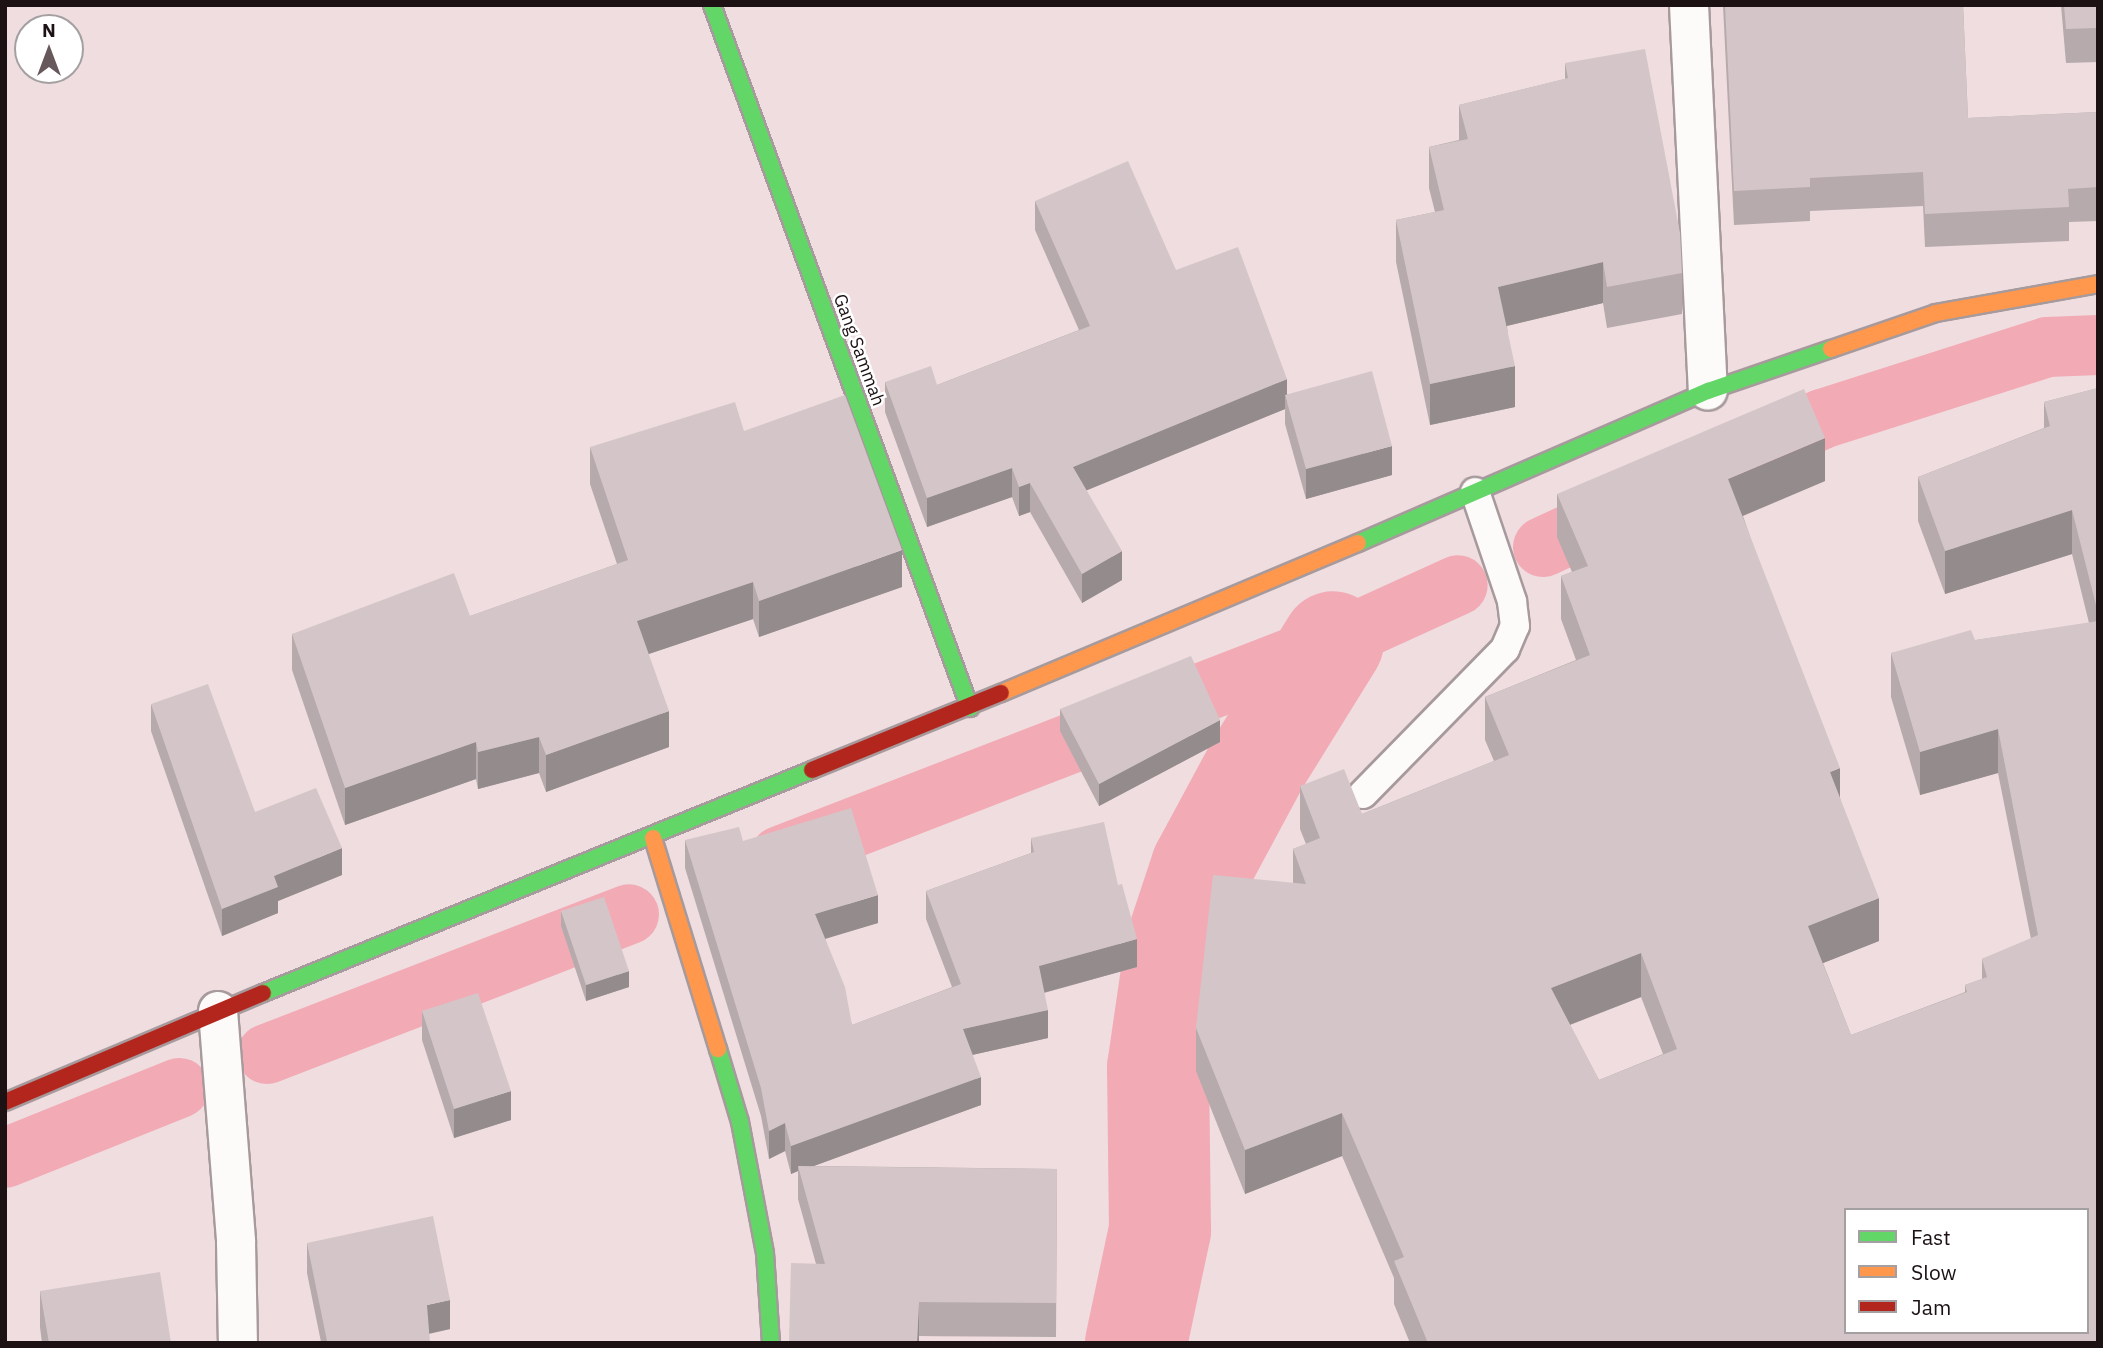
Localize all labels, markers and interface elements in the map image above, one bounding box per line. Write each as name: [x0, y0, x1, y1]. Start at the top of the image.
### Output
north arrow: [14, 14, 84, 84]
text: N: [42, 18, 56, 42]
street label: Gang Sammah: [829, 291, 889, 409]
legend: [1844, 1208, 2089, 1334]
text: Fast: [1911, 1223, 1951, 1251]
text: Slow: [1911, 1258, 1957, 1286]
text: Jam: [1911, 1293, 1951, 1321]

